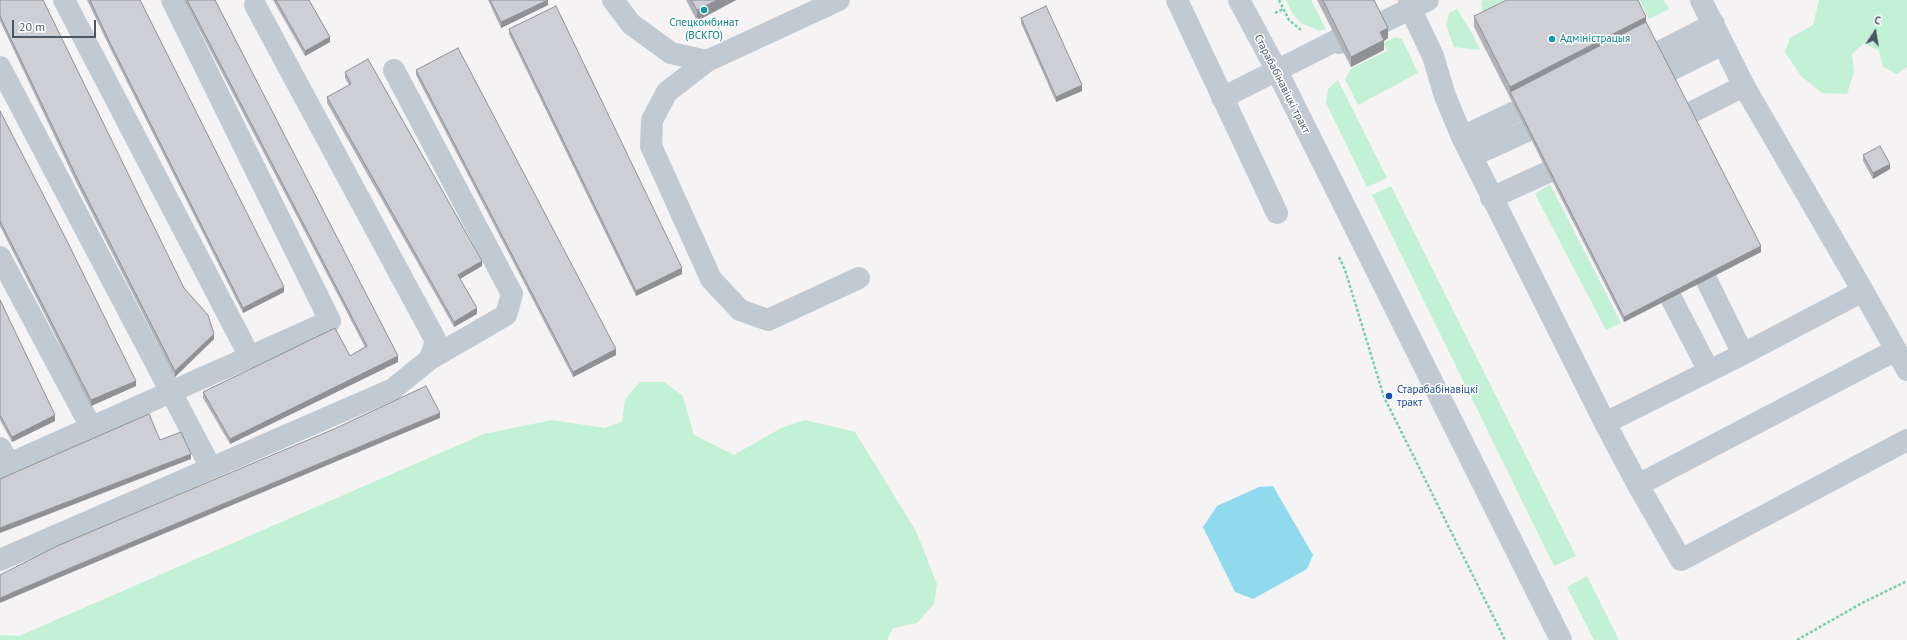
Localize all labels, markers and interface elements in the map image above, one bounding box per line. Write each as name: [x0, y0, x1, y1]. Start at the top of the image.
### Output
marker: Спецкомбинат (ВСКГО): [699, 5, 709, 15]
scale bar: [14, 12, 98, 38]
north arrow: [1855, 12, 1895, 52]
text: С: [1873, 13, 1882, 28]
place label: Спецкомбинат (ВСКГО): [669, 16, 739, 42]
text: 20 m: [19, 19, 45, 34]
street label: Старабабінавіцкі тракт: [1251, 32, 1313, 136]
place label: Адміністрацыя: [1560, 32, 1630, 46]
marker: Адміністрацыя: [1547, 34, 1557, 44]
place label: Старабабінавіцкі тракт: [1397, 383, 1478, 409]
marker: Старабабінавіцкі тракт: [1384, 391, 1394, 401]

